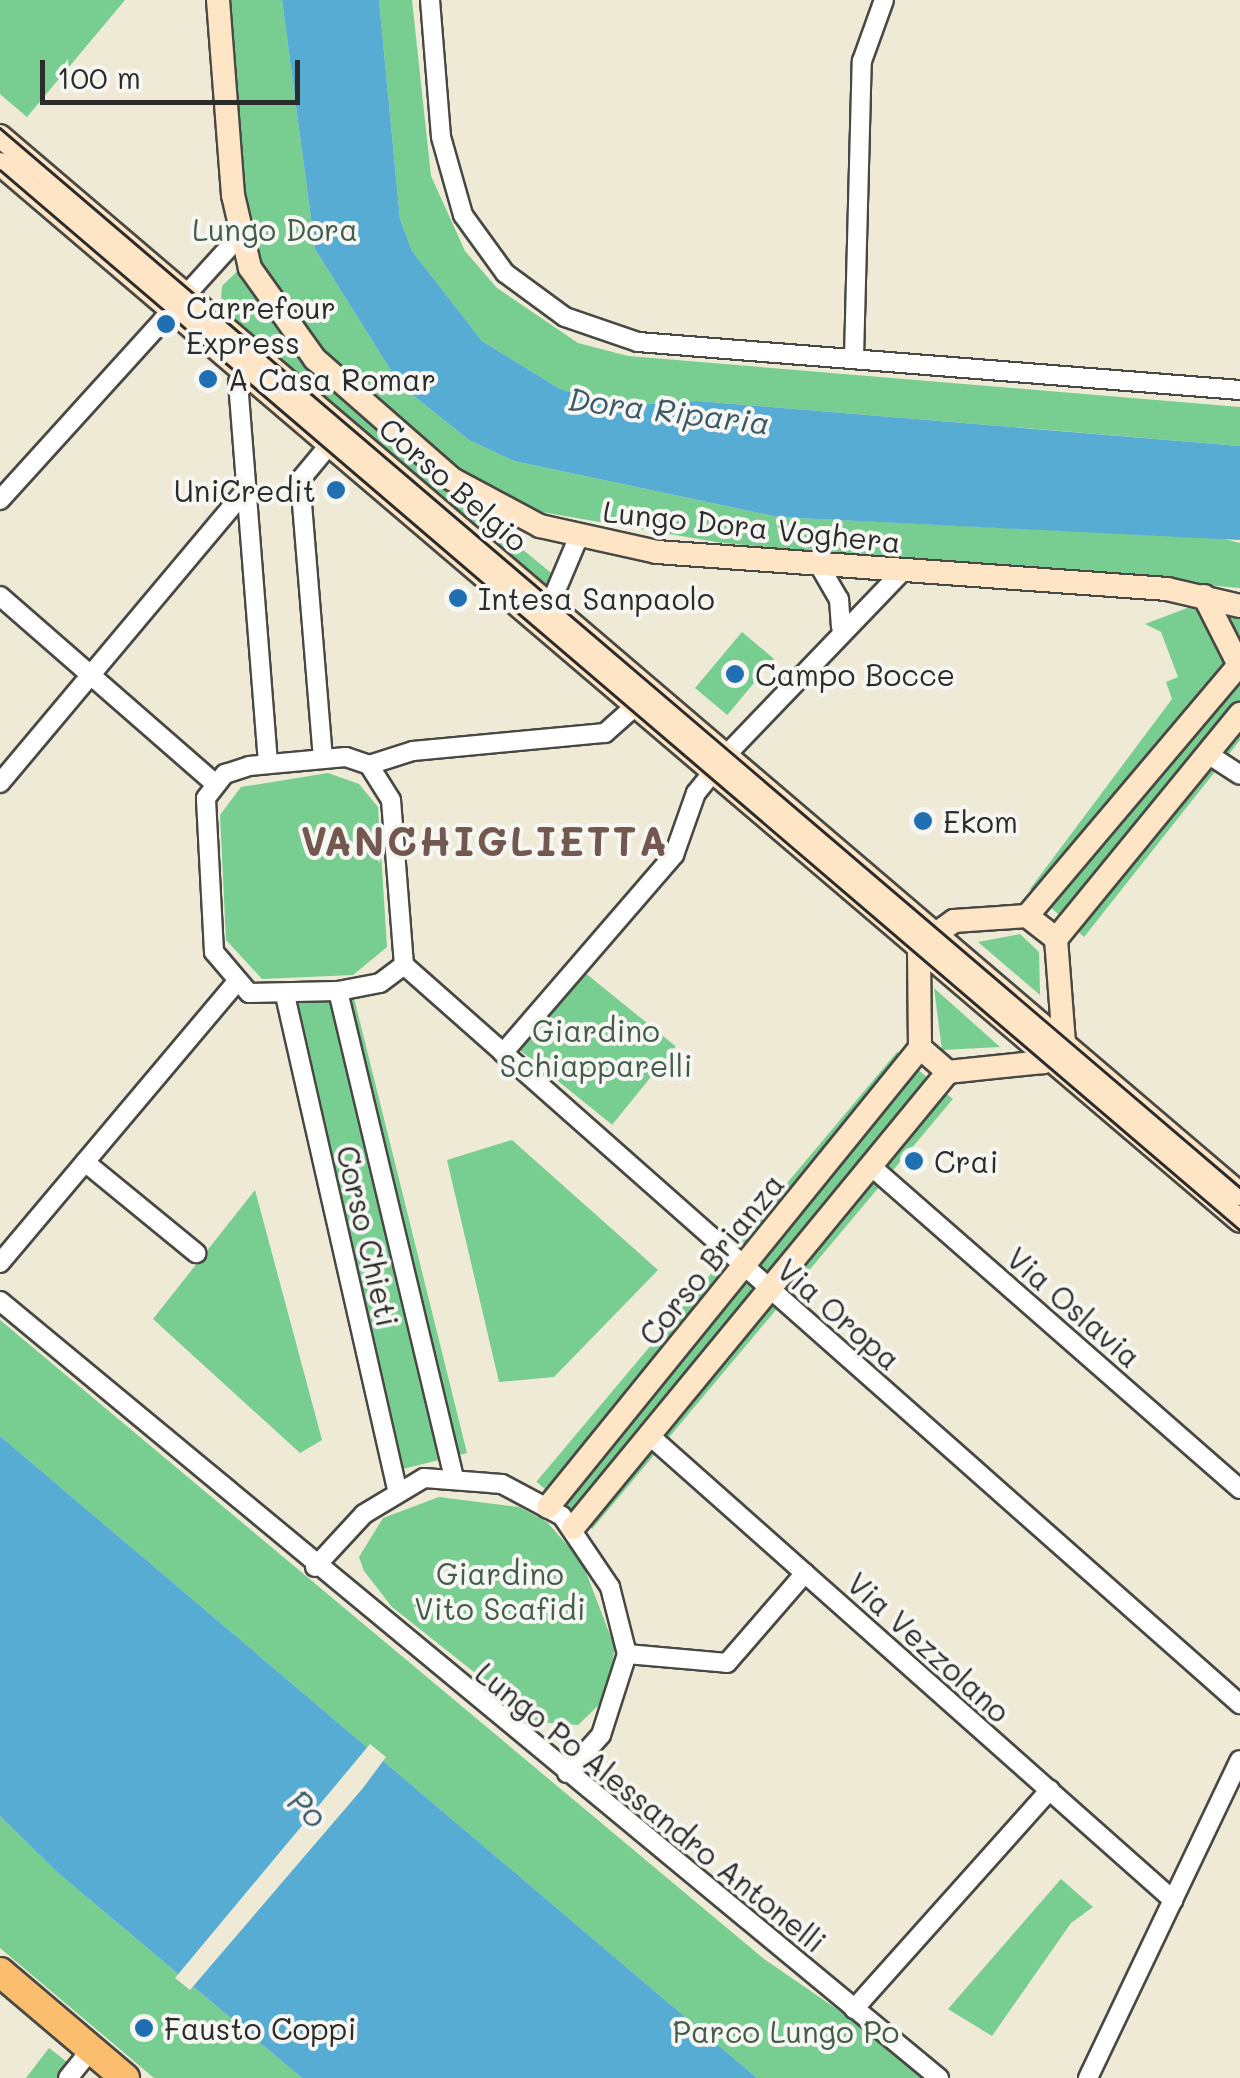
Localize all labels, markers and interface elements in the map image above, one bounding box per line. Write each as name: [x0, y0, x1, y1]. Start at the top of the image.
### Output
scale bar: [45, 40, 305, 102]
text: 100 m: [57, 57, 141, 97]
park label: Lungo Dora: [192, 211, 358, 247]
place label: Carrefour Express: [186, 289, 336, 360]
marker: Carrefour Express: [155, 313, 177, 335]
place label: A Casa Romar: [228, 361, 436, 397]
marker: A Casa Romar: [197, 368, 219, 390]
water label: Dora Riparia: [566, 379, 772, 441]
street label: Corso Belgio: [372, 410, 536, 558]
place label: UniCredit: [174, 472, 316, 508]
marker: UniCredit: [325, 479, 347, 501]
street label: Lungo Dora Voghera: [601, 492, 903, 560]
place label: Intesa Sanpaolo: [478, 580, 715, 616]
marker: Intesa Sanpaolo: [447, 587, 469, 609]
place label: Campo Bocce: [755, 656, 955, 692]
marker: Campo Bocce: [724, 663, 746, 685]
place label: Ekom: [943, 803, 1018, 839]
marker: Ekom: [912, 810, 934, 832]
district label: VANCHIGLIETTA: [301, 816, 669, 864]
park label: Giardino Schiapparelli: [500, 1012, 692, 1082]
street label: Corso Chieti: [330, 1142, 406, 1330]
place label: Crai: [934, 1143, 998, 1179]
marker: Crai: [903, 1150, 925, 1172]
street label: Corso Brianza: [631, 1166, 791, 1352]
street label: Via Oslavia: [1000, 1239, 1148, 1375]
street label: Via Oropa: [770, 1251, 908, 1377]
park label: Giardino Vito Scafidi: [414, 1555, 586, 1626]
street label: Via Vezzolano: [840, 1565, 1018, 1729]
street label: Lungo Po Alessandro Antonelli: [469, 1655, 833, 1959]
water label: Po: [281, 1781, 335, 1835]
place label: Fausto Coppi: [164, 2010, 356, 2046]
park label: Parco Lungo Po: [673, 2013, 899, 2049]
marker: Fausto Coppi: [133, 2017, 155, 2039]

